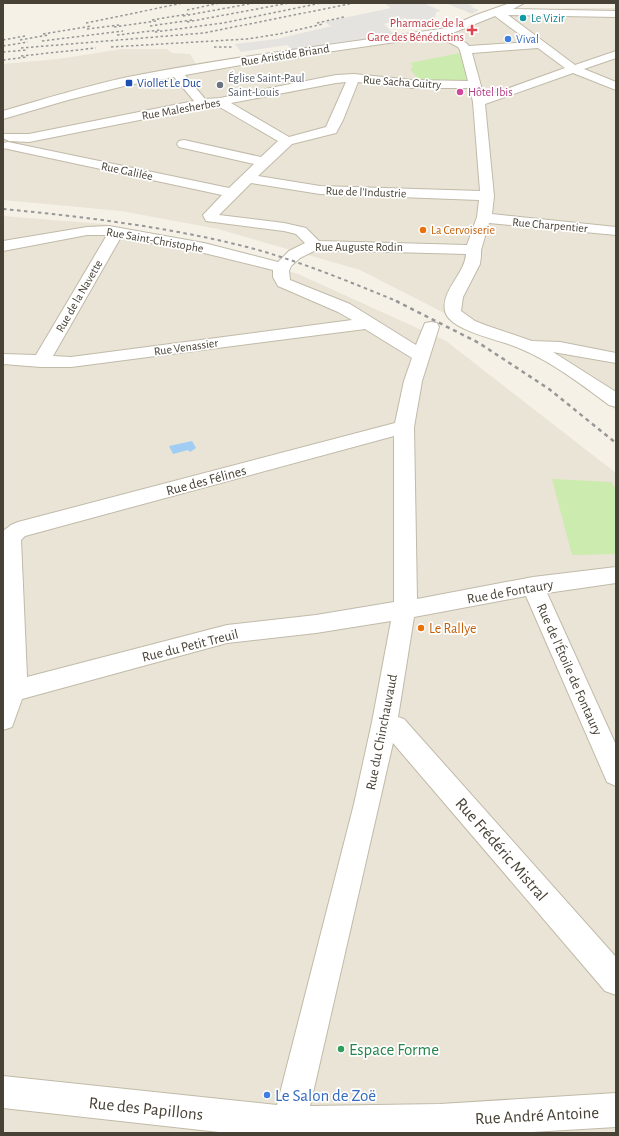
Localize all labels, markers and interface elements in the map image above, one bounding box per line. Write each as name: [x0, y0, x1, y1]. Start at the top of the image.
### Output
place label: Le Vizir: [531, 12, 565, 24]
marker: Le Vizir: [518, 13, 528, 23]
place label: Pharmacie de la Gare des Bénédictins: [367, 17, 464, 43]
marker: Pharmacie de la Gare des Bénédictins: [467, 25, 477, 35]
place label: Vival: [516, 33, 539, 45]
marker: Vival: [503, 34, 513, 44]
street label: Rue Aristide Briand: [240, 42, 330, 68]
place label: Église Saint-Paul Saint-Louis: [228, 71, 305, 98]
street label: Rue Sacha Guitry: [362, 73, 441, 92]
place label: Viollet Le Duc: [137, 77, 201, 89]
marker: Viollet Le Duc: [124, 78, 134, 88]
marker: Église Saint-Paul Saint-Louis: [215, 80, 225, 90]
place label: Hôtel Ibis: [468, 86, 513, 98]
marker: Hôtel Ibis: [455, 87, 465, 97]
street label: Rue Malesherbes: [141, 96, 221, 122]
street label: Rue Galilée: [100, 160, 154, 182]
street label: Rue de l'Industrie: [325, 185, 407, 199]
street label: Rue Charpentier: [512, 216, 588, 234]
place label: La Cervoiserie: [431, 224, 495, 236]
marker: La Cervoiserie: [418, 225, 428, 235]
street label: Rue Saint-Christophe: [105, 226, 205, 254]
street label: Rue Auguste Rodin: [315, 241, 403, 253]
street label: Rue de la Navette: [54, 258, 104, 334]
street label: Rue Venassier: [153, 337, 219, 357]
street label: Rue des Félines: [165, 464, 248, 498]
street label: Rue de Fontaury: [466, 577, 555, 606]
street label: Rue de l'Étoile de Fontaury: [534, 600, 607, 737]
place label: Le Rallye: [429, 622, 477, 636]
marker: Le Rallye: [416, 623, 426, 633]
street label: Rue du Petit Treuil: [141, 627, 240, 665]
street label: Rue du Chinchauvaud: [364, 673, 400, 791]
street label: Rue Frédéric Mistral: [452, 794, 551, 904]
place label: Espace Forme: [349, 1041, 439, 1058]
marker: Espace Forme: [336, 1044, 346, 1054]
place label: Le Salon de Zoë: [275, 1087, 376, 1104]
marker: Le Salon de Zoë: [262, 1090, 272, 1100]
street label: Rue des Papillons: [88, 1094, 204, 1123]
street label: Rue André Antoine: [474, 1104, 600, 1127]

